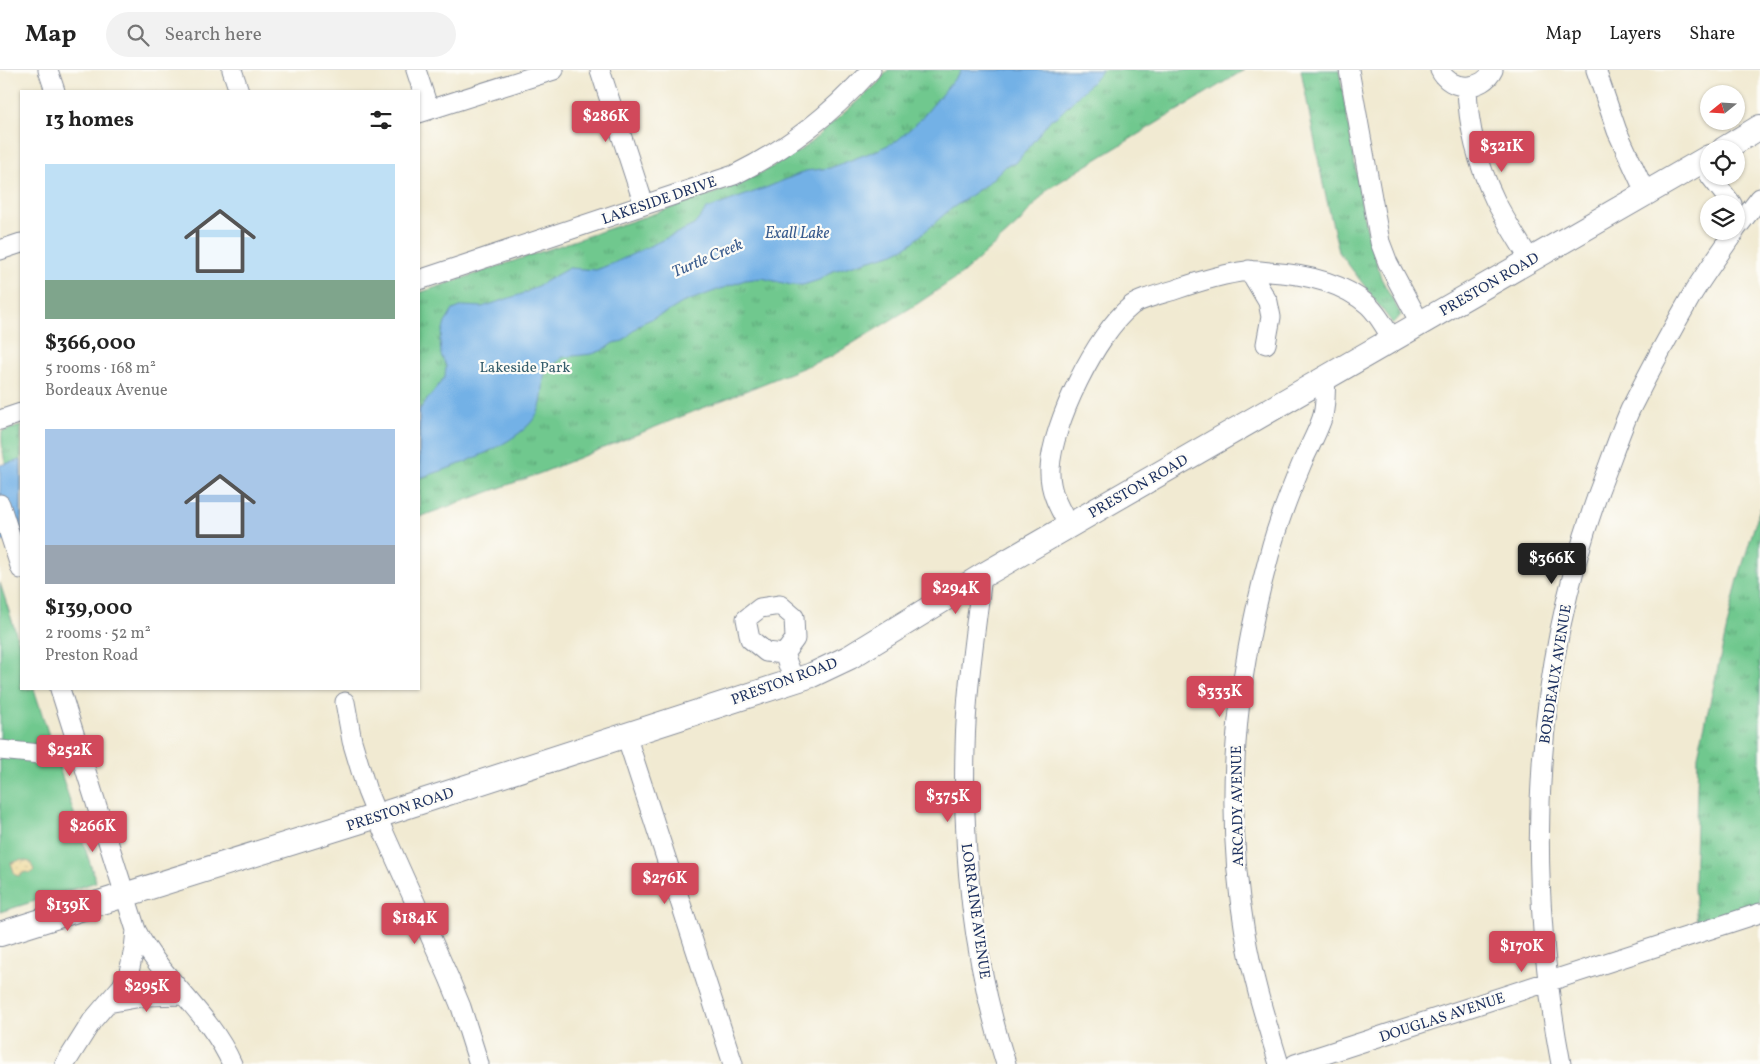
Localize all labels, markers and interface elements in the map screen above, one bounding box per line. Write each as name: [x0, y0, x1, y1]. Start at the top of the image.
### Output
search box: [106, 12, 456, 57]
text: Map: [25, 18, 76, 52]
icon: search: [124, 21, 152, 49]
text: Search here: [164, 22, 262, 48]
text: Map: [1545, 22, 1581, 47]
text: Layers: [1609, 22, 1661, 47]
text: Share: [1689, 22, 1735, 47]
north arrow: [1700, 85, 1745, 130]
map controls: [1700, 85, 1745, 240]
pin: $286K: [571, 100, 641, 143]
text: 13 homes: [45, 106, 134, 135]
icon: filters: [367, 106, 395, 134]
text: $286K: [583, 106, 629, 128]
pin: $321K: [1467, 131, 1537, 173]
text: $321K: [1480, 136, 1524, 158]
button: locate: [1700, 140, 1745, 185]
street label: LAKESIDE DRIVE: [599, 172, 720, 231]
button: layers: [1700, 195, 1745, 240]
icon: home: [175, 196, 265, 286]
water label: Exall Lake: [765, 223, 830, 245]
water label: Turtle Creek: [669, 234, 747, 284]
street label: PRESTON ROAD: [1436, 248, 1543, 322]
text: $366,000: [45, 329, 136, 358]
text: 5 rooms · 168 m²: [45, 358, 156, 380]
park label: Lakeside Park: [479, 358, 571, 379]
text: Bordeaux Avenue: [45, 380, 168, 402]
street label: PRESTON ROAD: [1085, 450, 1192, 524]
icon: home: [175, 461, 265, 551]
pin: $366K: [1517, 542, 1587, 585]
text: $366K: [1529, 548, 1575, 570]
pin: $294K: [921, 572, 991, 615]
text: $294K: [932, 578, 980, 600]
text: $139,000: [45, 594, 132, 623]
street label: BORDEAUX AVENUE: [1535, 603, 1578, 746]
text: 2 rooms · 52 m²: [45, 623, 151, 645]
text: Preston Road: [45, 645, 138, 667]
street label: PRESTON ROAD: [728, 653, 841, 711]
pin: $333K: [1185, 676, 1255, 718]
text: $333K: [1198, 681, 1242, 703]
pin: $252K: [35, 734, 105, 777]
text: $252K: [48, 740, 92, 762]
street label: ARCADY AVENUE: [1227, 745, 1250, 867]
pin: $375K: [913, 780, 983, 823]
street label: PRESTON ROAD: [344, 783, 457, 838]
text: $375K: [926, 786, 970, 808]
pin: $266K: [58, 810, 128, 853]
text: $266K: [70, 816, 116, 838]
street label: LORRAINE AVENUE: [955, 842, 994, 980]
pin: $276K: [630, 862, 700, 905]
text: $276K: [643, 868, 687, 890]
pin: $139K: [33, 890, 103, 932]
text: $139K: [46, 895, 90, 917]
pin: $184K: [380, 902, 450, 945]
text: $184K: [393, 908, 437, 930]
pin: $170K: [1487, 930, 1557, 973]
text: $170K: [1500, 936, 1544, 958]
pin: $295K: [112, 970, 182, 1013]
text: $295K: [124, 976, 170, 998]
street label: DOUGLAS AVENUE: [1377, 988, 1508, 1049]

